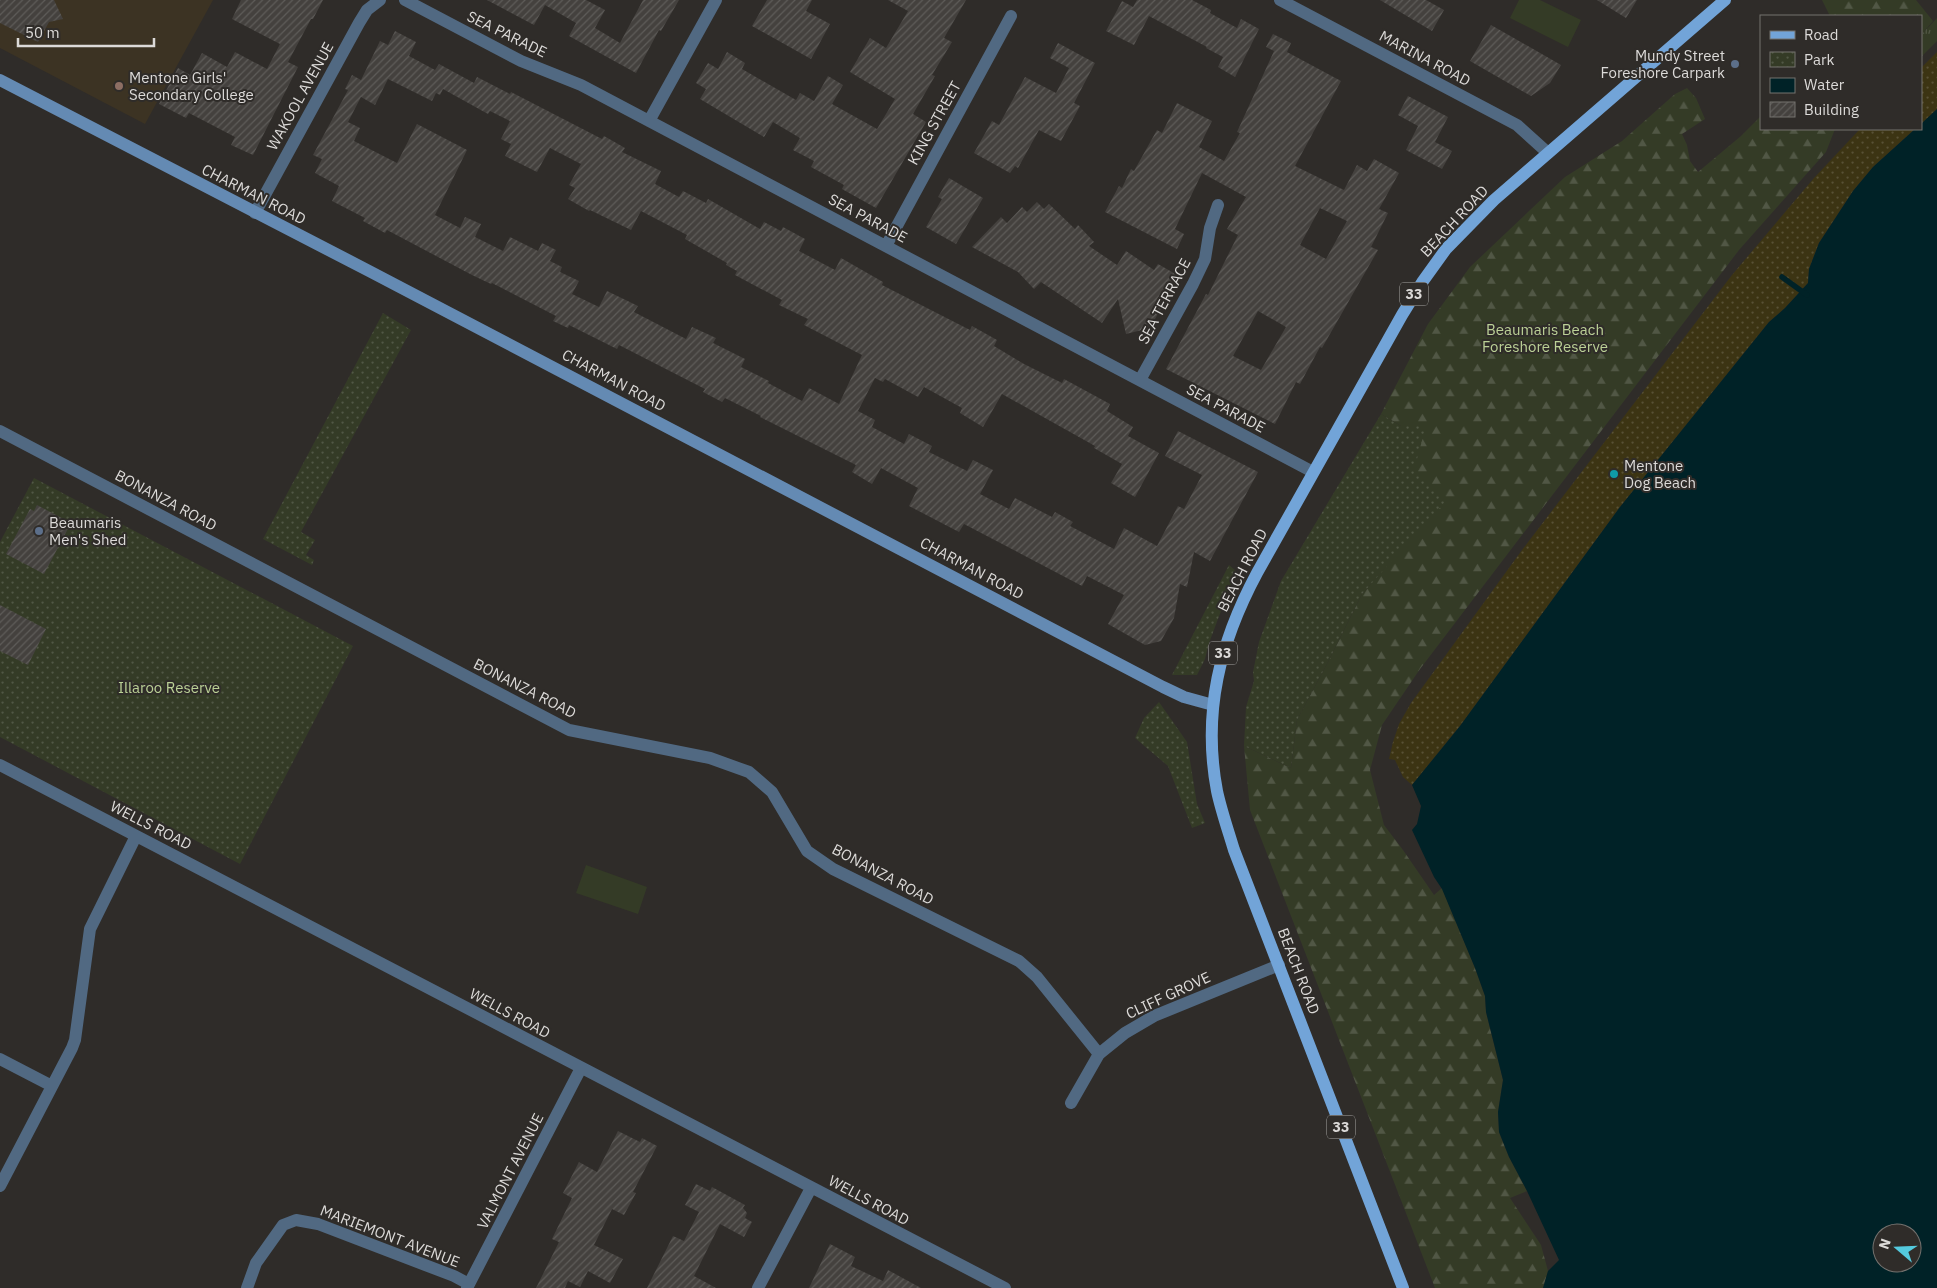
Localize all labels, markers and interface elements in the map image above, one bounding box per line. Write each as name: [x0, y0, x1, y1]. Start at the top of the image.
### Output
street label: SEA PARADE: [464, 6, 550, 62]
scale bar: [18, 15, 154, 47]
legend: [1760, 15, 1922, 130]
text: 50 m: [25, 23, 60, 42]
text: Road: [1804, 25, 1839, 44]
street label: MARINA ROAD: [1376, 26, 1474, 90]
street label: WAKOOL AVENUE: [262, 39, 338, 153]
place label: Mundy Street Foreshore Carpark: [1601, 46, 1725, 82]
text: Park: [1804, 50, 1834, 69]
marker: Mundy Street Foreshore Carpark: [1729, 58, 1741, 70]
place label: Mentone Girls' Secondary College: [129, 68, 254, 104]
text: Water: [1804, 75, 1845, 94]
street label: KING STREET: [903, 77, 965, 168]
marker: Mentone Girls' Secondary College: [113, 80, 125, 92]
text: Building: [1804, 100, 1859, 119]
street label: CHARMAN ROAD: [199, 160, 309, 228]
street label: BEACH ROAD: [1416, 181, 1492, 261]
street label: SEA PARADE: [825, 189, 911, 247]
street label: SEA TERRACE: [1133, 255, 1195, 347]
road number: 33: [1400, 282, 1428, 306]
park label: Beaumaris Beach Foreshore Reserve: [1482, 320, 1608, 356]
street label: CHARMAN ROAD: [559, 345, 669, 415]
street label: SEA PARADE: [1183, 379, 1269, 437]
place label: Mentone Dog Beach: [1624, 456, 1696, 492]
street label: BONANZA ROAD: [112, 465, 220, 535]
marker: Mentone Dog Beach: [1608, 468, 1620, 480]
place label: Beaumaris Men's Shed: [49, 513, 126, 549]
marker: Beaumaris Men's Shed: [33, 525, 45, 537]
street label: BEACH ROAD: [1213, 525, 1271, 615]
street label: CHARMAN ROAD: [917, 533, 1027, 603]
road number: 33: [1209, 641, 1237, 664]
street label: BONANZA ROAD: [471, 654, 579, 722]
park label: Illaroo Reserve: [118, 678, 220, 697]
street label: WELLS ROAD: [107, 796, 195, 854]
street label: BONANZA ROAD: [829, 839, 937, 909]
street label: BEACH ROAD: [1274, 925, 1324, 1017]
street label: CLIFF GROVE: [1123, 967, 1213, 1023]
street label: WELLS ROAD: [466, 984, 554, 1042]
street label: VALMONT AVENUE: [473, 1110, 547, 1232]
road number: 33: [1327, 1116, 1355, 1138]
street label: WELLS ROAD: [825, 1171, 913, 1229]
street label: MARIEMONT AVENUE: [317, 1201, 463, 1271]
north arrow: [1872, 1223, 1922, 1273]
text: N: [1875, 1236, 1895, 1251]

